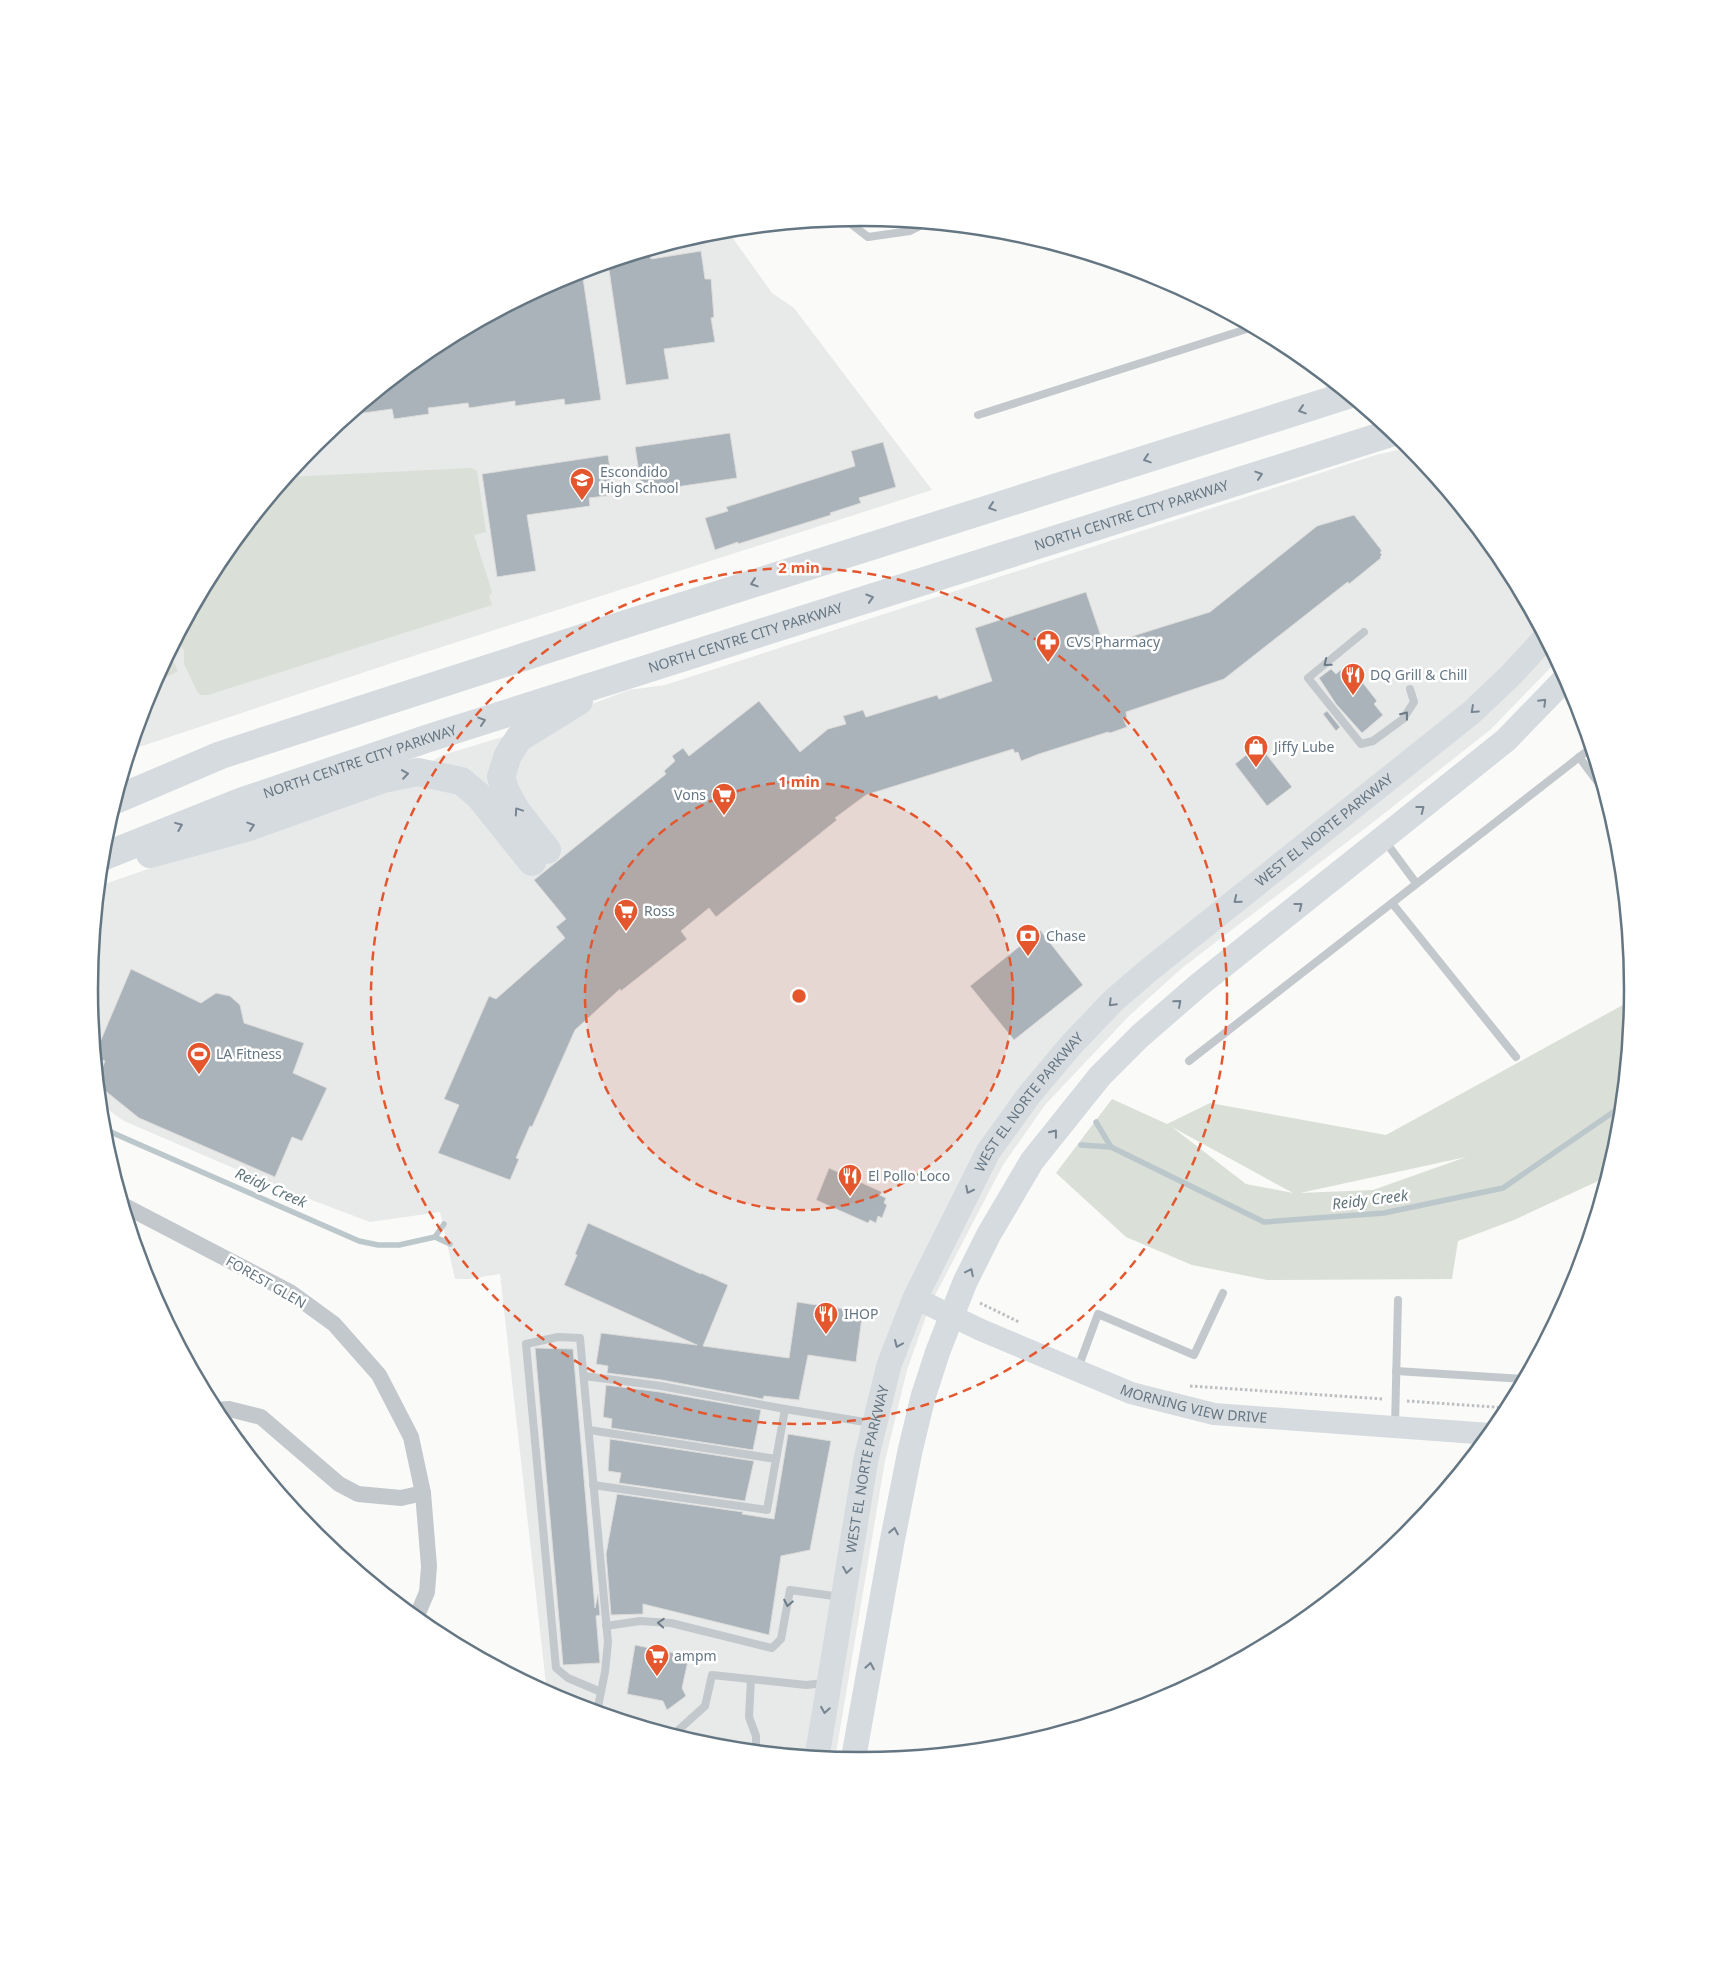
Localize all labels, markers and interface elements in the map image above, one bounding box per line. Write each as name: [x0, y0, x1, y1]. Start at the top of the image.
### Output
one-way arrow: [1298, 404, 1307, 414]
one-way arrow: [1143, 453, 1152, 463]
place label: Escondido High School: [600, 462, 679, 497]
school or university icon: Escondido High School: [569, 467, 595, 501]
one-way arrow: [1254, 471, 1262, 481]
street label: NORTH CENTRE CITY PARKWAY: [1032, 475, 1231, 555]
one-way arrow: [988, 502, 997, 512]
text: 2 min: [778, 557, 820, 577]
one-way arrow: [750, 578, 758, 588]
one-way arrow: [865, 594, 874, 604]
street label: NORTH CENTRE CITY PARKWAY: [646, 597, 845, 677]
pharmacy icon: CVS Pharmacy: [1035, 629, 1061, 663]
place label: CVS Pharmacy: [1066, 632, 1161, 651]
one-way arrow: [1323, 657, 1332, 666]
restaurant icon: DQ Grill & Chill: [1340, 662, 1366, 696]
place label: DQ Grill & Chill: [1370, 665, 1467, 684]
one-way arrow: [1537, 699, 1546, 708]
one-way arrow: [1471, 704, 1480, 713]
one-way arrow: [1399, 712, 1407, 721]
one-way arrow: [477, 717, 485, 727]
street label: NORTH CENTRE CITY PARKWAY: [260, 720, 459, 803]
shop icon: Jiffy Lube: [1243, 734, 1269, 768]
place label: Jiffy Lube: [1272, 737, 1334, 756]
one-way arrow: [401, 769, 409, 780]
street label: WEST EL NORTE PARKWAY: [1251, 769, 1397, 890]
text: 1 min: [778, 771, 820, 791]
supermarket icon: Vons: [711, 782, 737, 816]
place label: Vons: [674, 785, 706, 804]
one-way arrow: [1415, 806, 1424, 814]
one-way arrow: [515, 807, 524, 817]
one-way arrow: [246, 821, 255, 831]
one-way arrow: [175, 822, 183, 832]
one-way arrow: [1234, 894, 1243, 902]
supermarket icon: Ross: [613, 898, 639, 932]
place label: Ross: [644, 901, 675, 920]
one-way arrow: [1293, 902, 1302, 911]
bank icon: Chase: [1015, 923, 1041, 957]
place label: Chase: [1046, 926, 1086, 945]
centre of rings: [790, 987, 808, 1005]
one-way arrow: [1109, 997, 1118, 1006]
one-way arrow: [1172, 1000, 1181, 1009]
street label: WEST EL NORTE PARKWAY: [970, 1028, 1087, 1175]
sports icon: LA Fitness: [186, 1041, 212, 1075]
place label: LA Fitness: [216, 1044, 282, 1063]
one-way arrow: [1048, 1130, 1056, 1139]
water label: Reidy Creek: [232, 1162, 311, 1212]
restaurant icon: El Pollo Loco: [837, 1163, 863, 1197]
place label: El Pollo Loco: [868, 1166, 950, 1185]
water label: Reidy Creek: [1331, 1184, 1410, 1214]
one-way arrow: [965, 1185, 975, 1194]
street label: FOREST GLEN: [223, 1251, 310, 1312]
one-way arrow: [964, 1268, 974, 1277]
restaurant icon: IHOP: [813, 1301, 839, 1335]
place label: IHOP: [844, 1304, 879, 1323]
one-way arrow: [893, 1339, 904, 1348]
street label: MORNING VIEW DRIVE: [1117, 1380, 1268, 1427]
street label: WEST EL NORTE PARKWAY: [841, 1383, 893, 1555]
one-way arrow: [889, 1526, 899, 1535]
one-way arrow: [843, 1566, 853, 1575]
one-way arrow: [783, 1599, 794, 1608]
one-way arrow: [657, 1617, 665, 1628]
supermarket icon: ampm: [644, 1643, 670, 1677]
place label: ampm: [674, 1646, 717, 1665]
one-way arrow: [864, 1662, 875, 1670]
one-way arrow: [820, 1706, 830, 1714]

